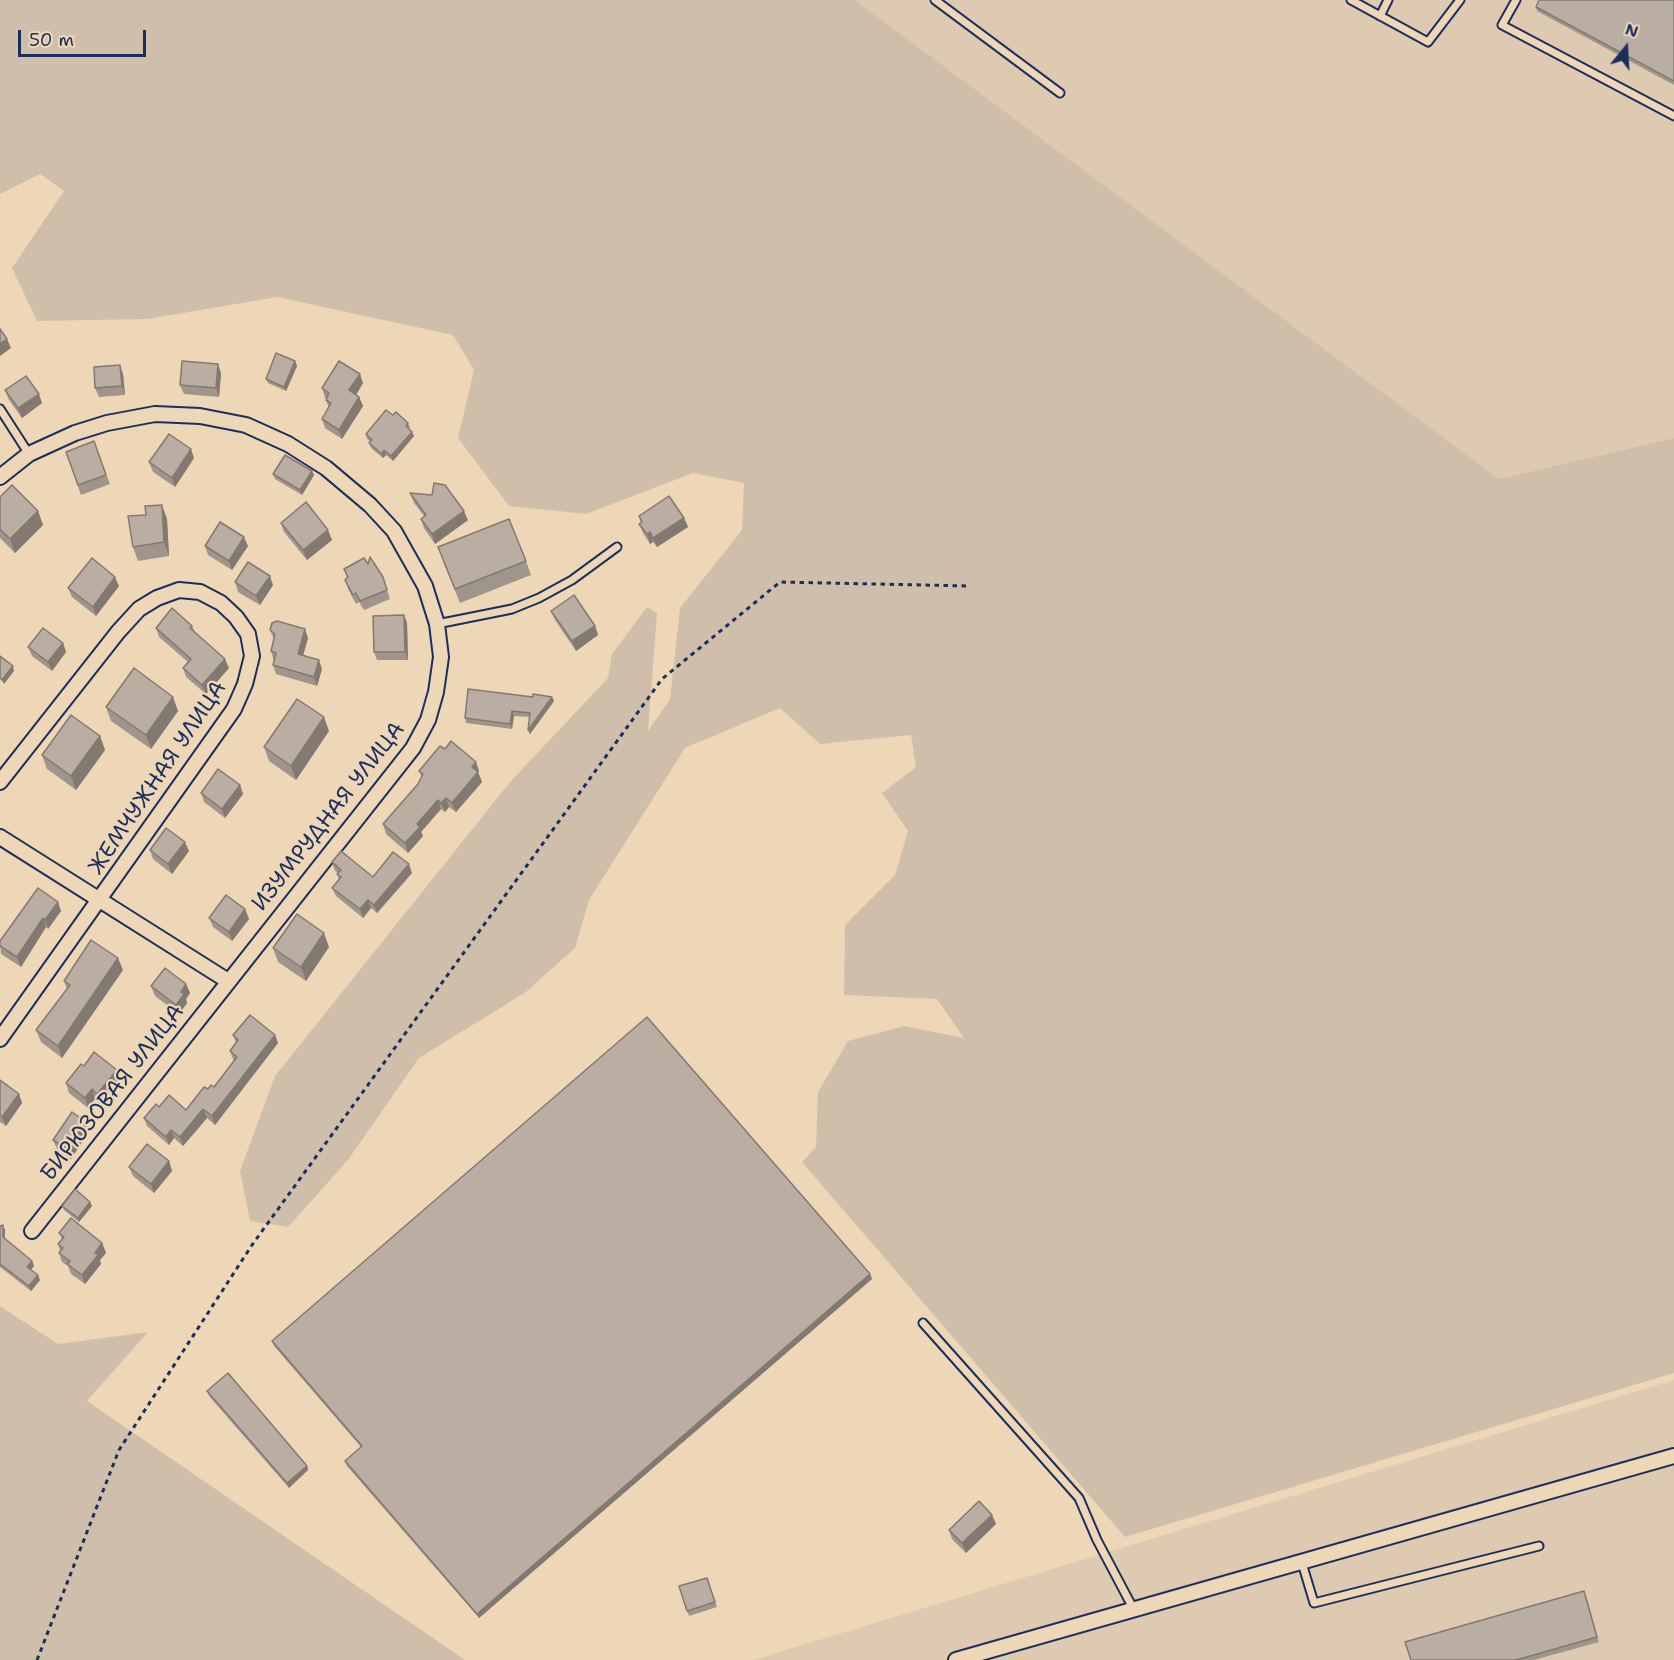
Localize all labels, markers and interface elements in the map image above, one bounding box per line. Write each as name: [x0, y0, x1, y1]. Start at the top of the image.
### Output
scale bar: [21, 18, 148, 56]
north arrow: [1596, 18, 1656, 78]
text: N: [1622, 18, 1641, 42]
text: 50 m: [29, 28, 74, 52]
street label: ЖЕМЧУЖНАЯ УЛИЦА: [83, 676, 233, 880]
street label: ИЗУМРУДНАЯ УЛИЦА: [247, 717, 411, 917]
street label: БИРЮЗОВАЯ УЛИЦА: [36, 999, 190, 1187]

